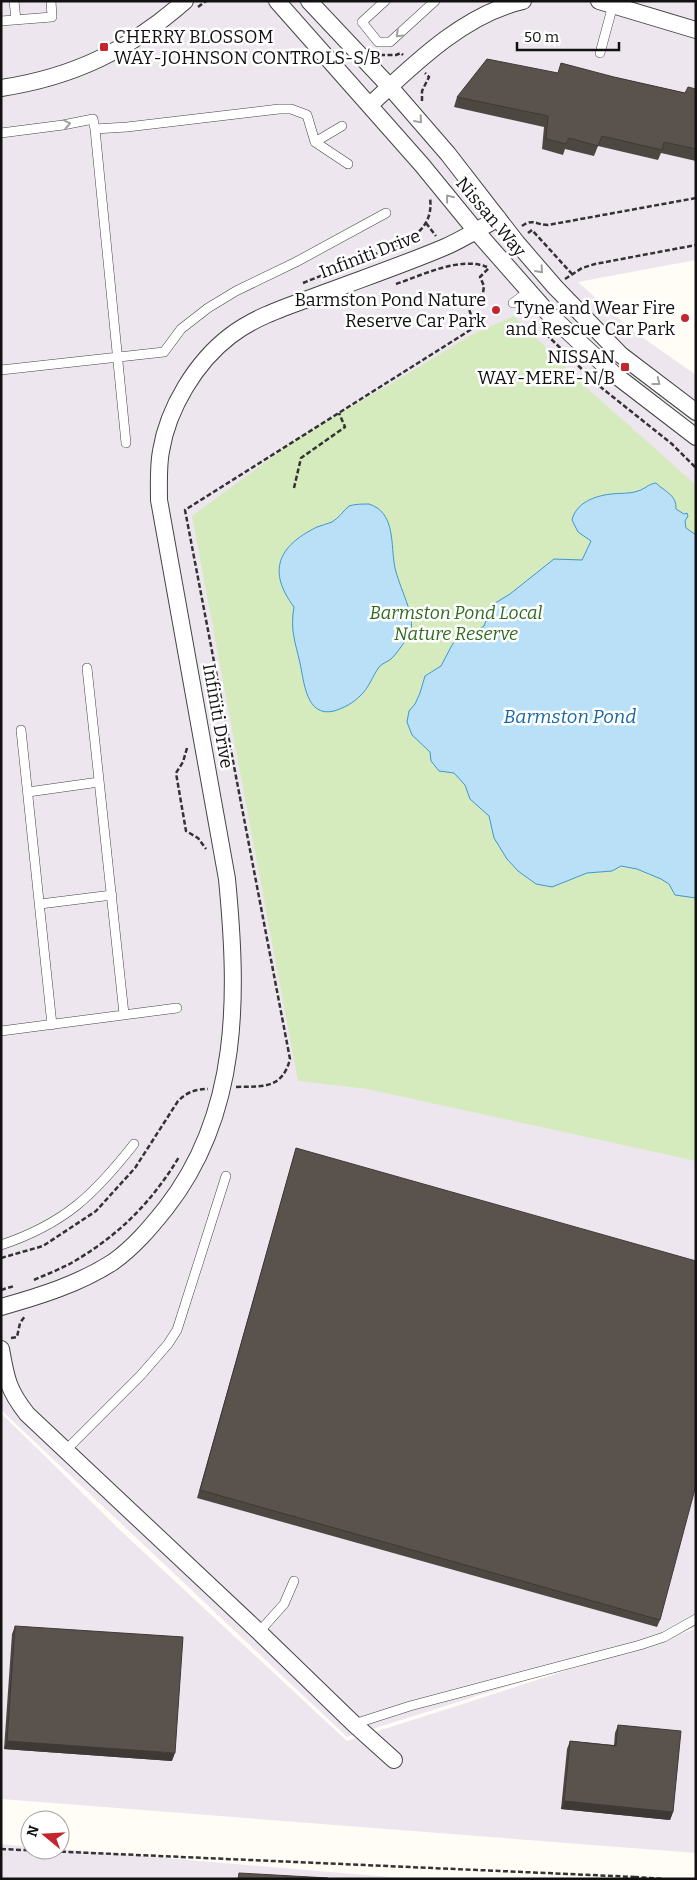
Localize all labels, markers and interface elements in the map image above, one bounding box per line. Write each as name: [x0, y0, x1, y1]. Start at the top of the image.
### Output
scale bar: [517, 20, 620, 52]
place label: CHERRY BLOSSOM WAY-JOHNSON CONTROLS-S/B: [114, 26, 381, 69]
one-way arrow: [395, 28, 404, 37]
text: 50 m: [524, 28, 560, 46]
marker: CHERRY BLOSSOM WAY-JOHNSON CONTROLS-S/B: [98, 41, 110, 53]
one-way arrow: [413, 115, 422, 124]
one-way arrow: [62, 119, 71, 130]
street label: Nissan Way: [451, 173, 531, 262]
one-way arrow: [447, 195, 455, 204]
street label: Infiniti Drive: [317, 225, 423, 283]
one-way arrow: [534, 264, 543, 273]
place label: Barmston Pond Nature Reserve Car Park: [295, 289, 487, 332]
place label: Tyne and Wear Fire and Rescue Car Park: [505, 297, 676, 340]
marker: Barmston Pond Nature Reserve Car Park: [490, 304, 502, 316]
marker: Tyne and Wear Fire and Rescue Car Park: [679, 312, 691, 324]
place label: NISSAN WAY-MERE-N/B: [477, 346, 615, 389]
marker: NISSAN WAY-MERE-N/B: [619, 361, 631, 373]
one-way arrow: [651, 377, 660, 385]
park label: Barmston Pond Local Nature Reserve: [370, 602, 543, 645]
street label: Infiniti Drive: [198, 662, 238, 770]
water label: Barmston Pond: [503, 705, 637, 728]
north arrow: [20, 1810, 70, 1860]
text: N: [23, 1823, 43, 1839]

